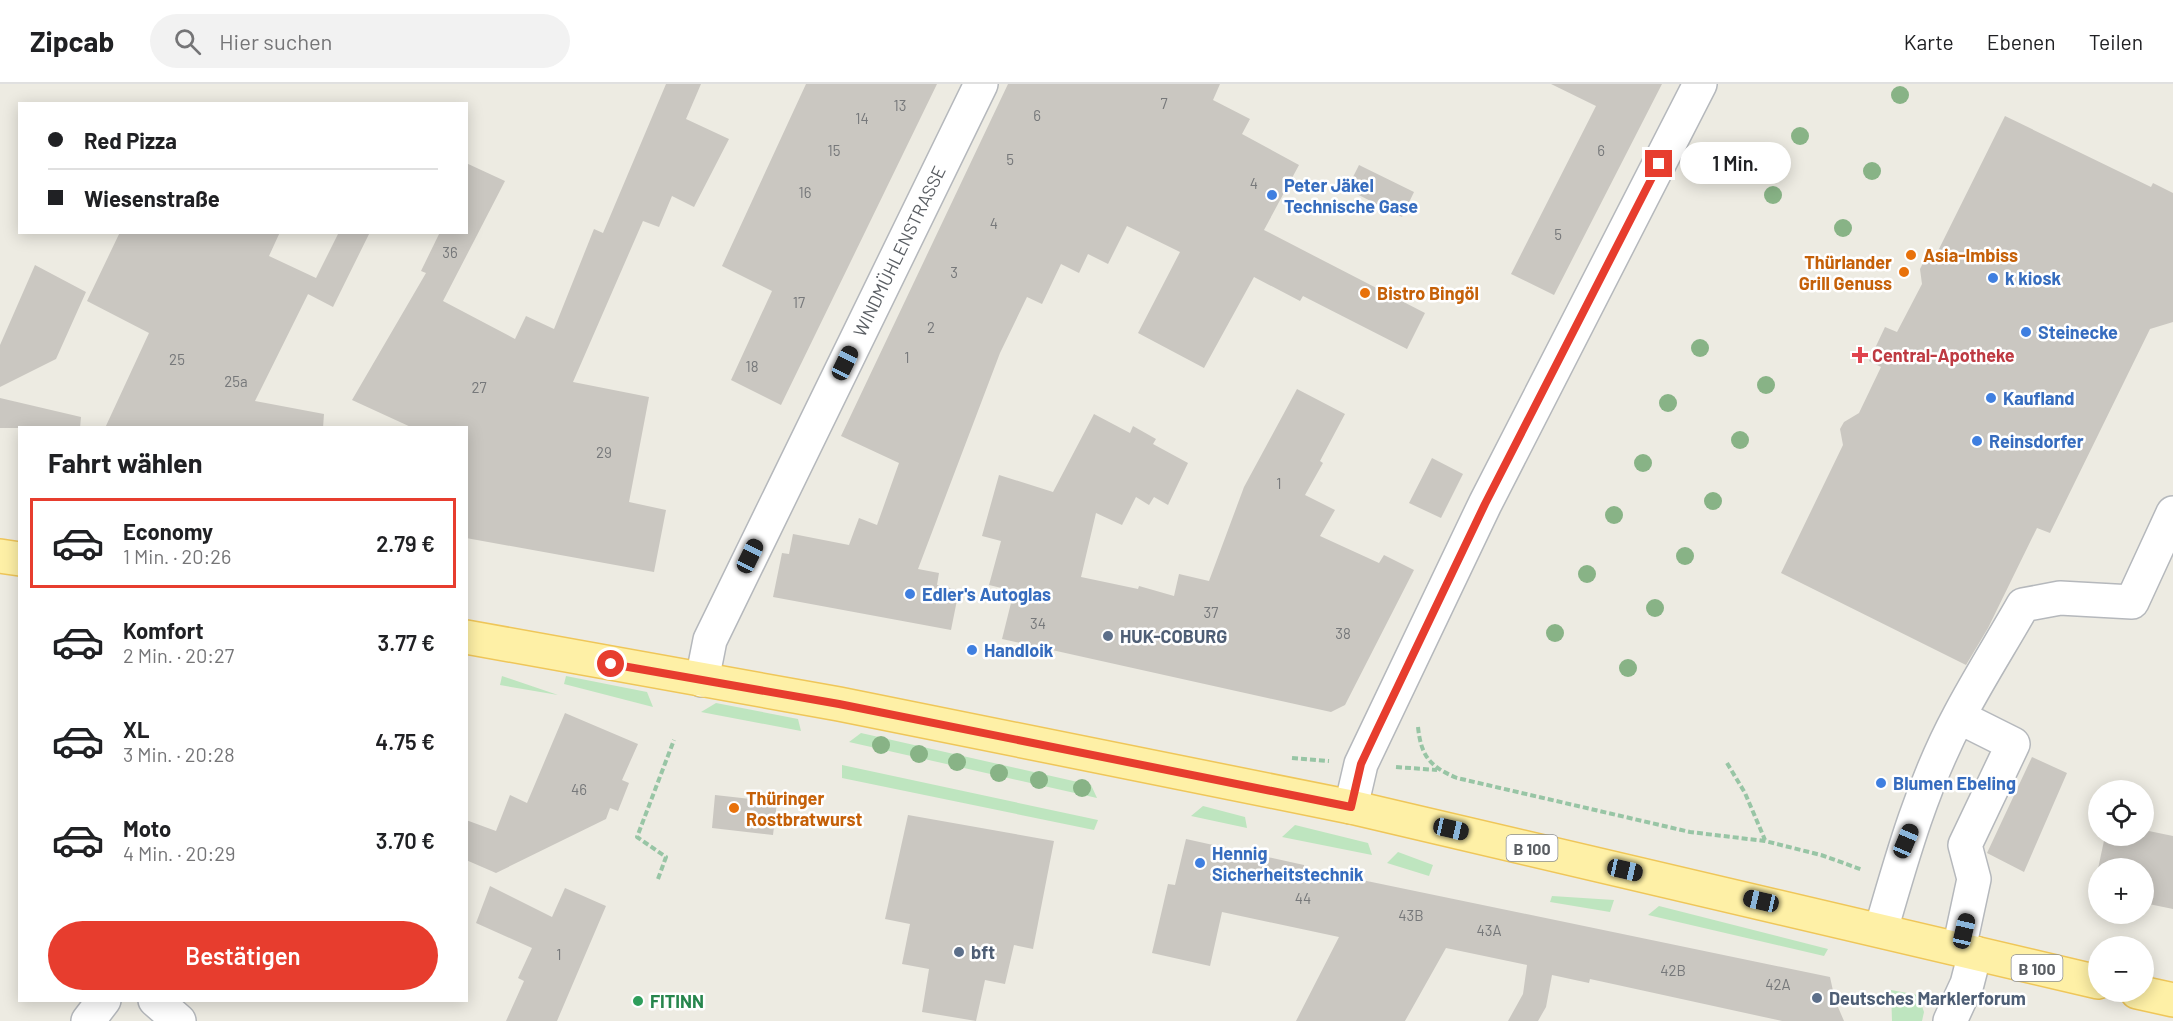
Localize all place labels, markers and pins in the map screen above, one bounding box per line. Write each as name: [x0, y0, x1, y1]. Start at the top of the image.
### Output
place label: Peter Jäkel Technische Gase: [1284, 174, 1418, 217]
marker: Peter Jäkel Technische Gase: [1265, 188, 1279, 202]
place label: Asia-Imbiss: [1923, 244, 2018, 266]
marker: Asia-Imbiss: [1904, 248, 1918, 262]
place label: Thürlander Grill Genuss: [1799, 251, 1892, 294]
marker: Thürlander Grill Genuss: [1897, 265, 1911, 279]
place label: k kiosk: [2005, 267, 2061, 289]
marker: k kiosk: [1986, 271, 2000, 285]
place label: Bistro Bingöl: [1377, 282, 1479, 304]
marker: Bistro Bingöl: [1358, 286, 1372, 300]
place label: Steinecke: [2038, 321, 2118, 343]
marker: Steinecke: [2019, 325, 2033, 339]
place label: Central-Apotheke: [1872, 344, 2015, 366]
marker: Central-Apotheke: [1853, 348, 1867, 362]
place label: Kaufland: [2003, 387, 2074, 409]
marker: Kaufland: [1984, 391, 1998, 405]
place label: Reinsdorfer: [1989, 430, 2084, 452]
marker: Reinsdorfer: [1970, 434, 1984, 448]
place label: Edler's Autoglas: [922, 583, 1051, 605]
marker: Edler's Autoglas: [903, 587, 917, 601]
place label: HUK-COBURG: [1120, 625, 1227, 647]
marker: HUK-COBURG: [1101, 629, 1115, 643]
place label: Handloik: [984, 639, 1054, 661]
marker: Handloik: [965, 643, 979, 657]
place label: Blumen Ebeling: [1893, 772, 2016, 794]
marker: Blumen Ebeling: [1874, 776, 1888, 790]
place label: Thüringer Rostbratwurst: [746, 787, 863, 830]
marker: Thüringer Rostbratwurst: [727, 801, 741, 815]
place label: Hennig Sicherheitstechnik: [1212, 842, 1364, 885]
marker: Hennig Sicherheitstechnik: [1193, 856, 1207, 870]
place label: bft: [971, 941, 995, 963]
marker: bft: [952, 945, 966, 959]
place label: Deutsches Marklerforum: [1829, 987, 2026, 1009]
place label: FITINN: [650, 990, 704, 1012]
marker: Deutsches Marklerforum: [1810, 991, 1824, 1005]
marker: FITINN: [631, 994, 645, 1008]

